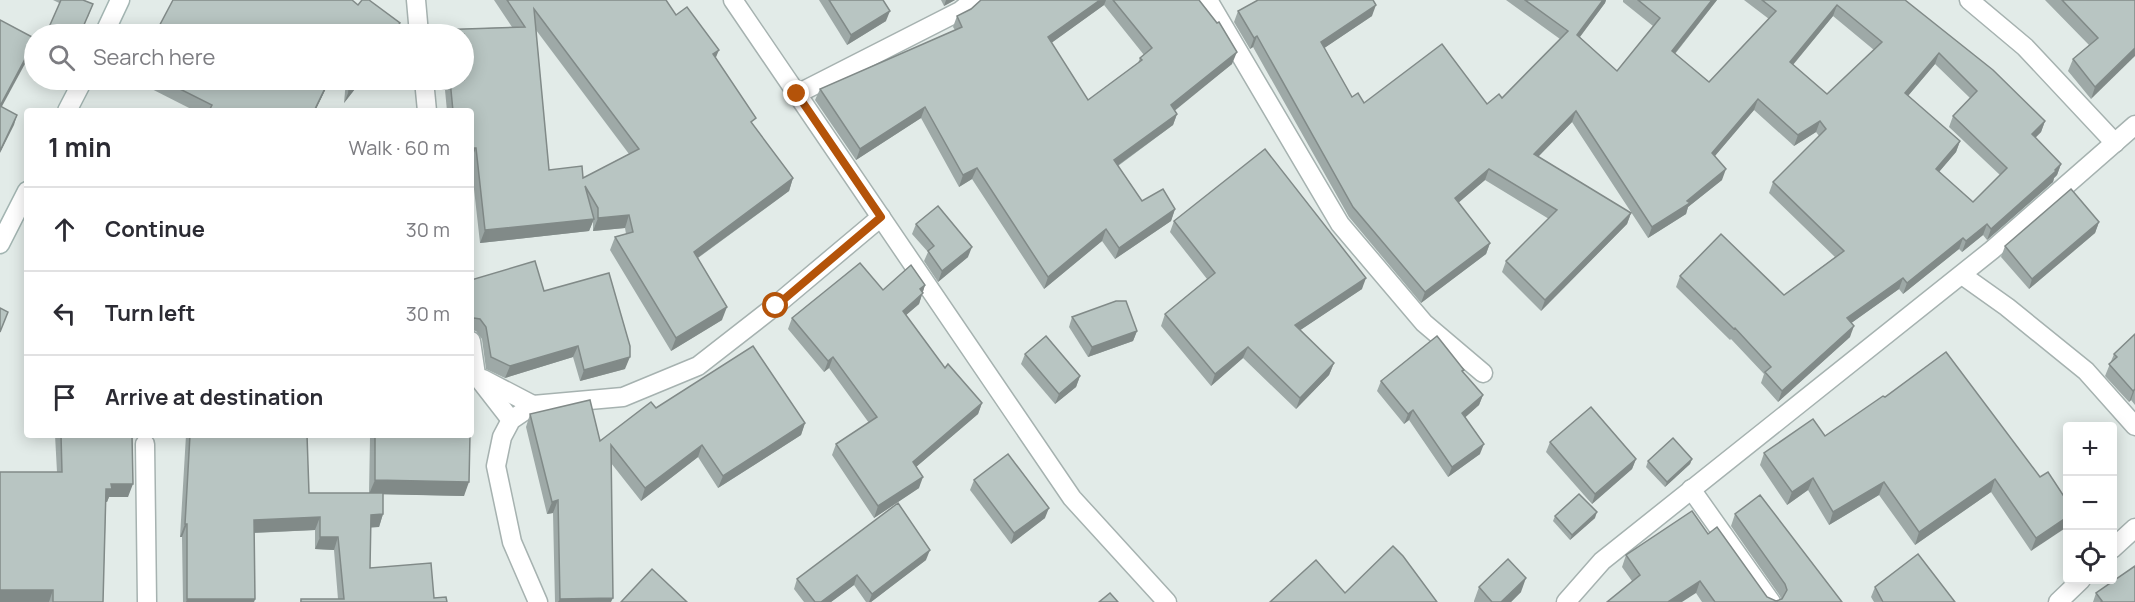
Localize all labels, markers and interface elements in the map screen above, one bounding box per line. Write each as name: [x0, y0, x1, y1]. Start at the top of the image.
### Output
search box: [24, 24, 474, 90]
icon: search: [45, 41, 78, 74]
text: Search here: [93, 42, 215, 72]
route end: [783, 80, 809, 106]
text: 1 min: [48, 129, 112, 165]
text: Walk · 60 m: [348, 134, 450, 161]
icon: ahead: [48, 213, 81, 246]
text: Continue: [105, 214, 205, 244]
text: 30 m: [406, 216, 450, 243]
route start: [762, 292, 788, 318]
icon: left: [48, 297, 81, 330]
text: Turn left: [105, 298, 195, 328]
text: 30 m: [406, 300, 450, 327]
icon: arrive: [48, 381, 81, 414]
text: Arrive at destination: [105, 382, 323, 412]
map controls: [2063, 422, 2117, 584]
button: +: [2063, 422, 2117, 476]
button: −: [2063, 476, 2117, 530]
button: locate: [2063, 530, 2117, 584]

